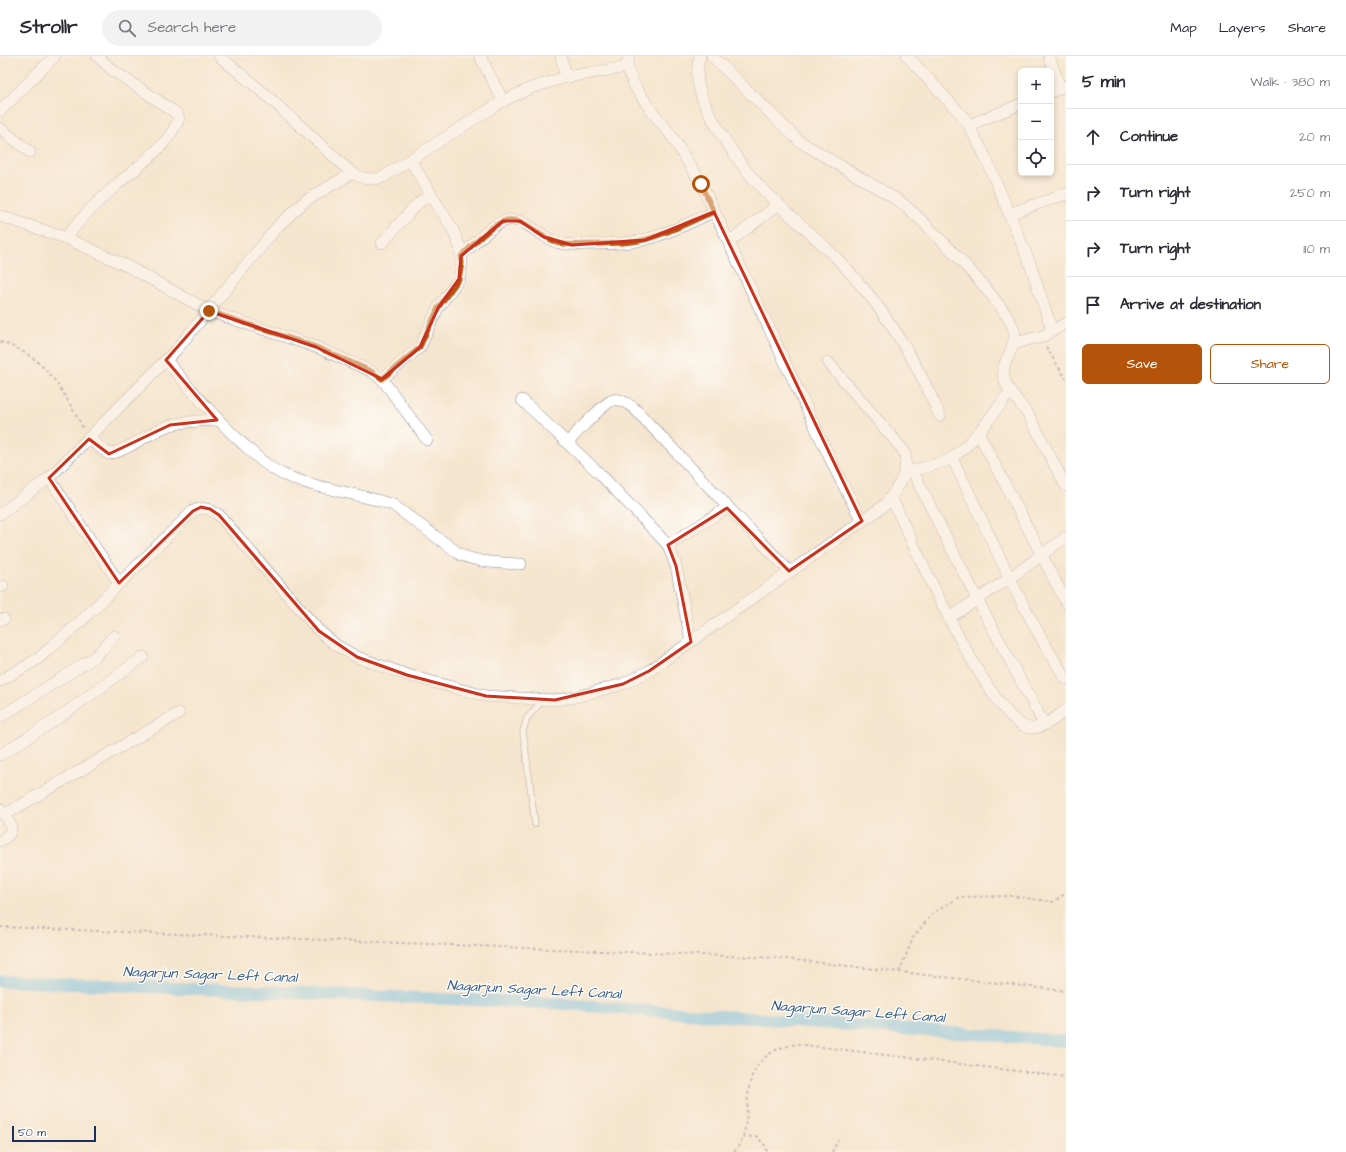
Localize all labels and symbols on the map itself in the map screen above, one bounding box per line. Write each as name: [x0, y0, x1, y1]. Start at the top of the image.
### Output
route start: [692, 175, 710, 193]
route end: [200, 302, 218, 320]
water label: Nagarjun Sagar Left Canal: [123, 962, 299, 988]
water label: Nagarjun Sagar Left Canal: [446, 975, 623, 1005]
water label: Nagarjun Sagar Left Canal: [770, 996, 947, 1028]
scale bar: [12, 1124, 96, 1143]

